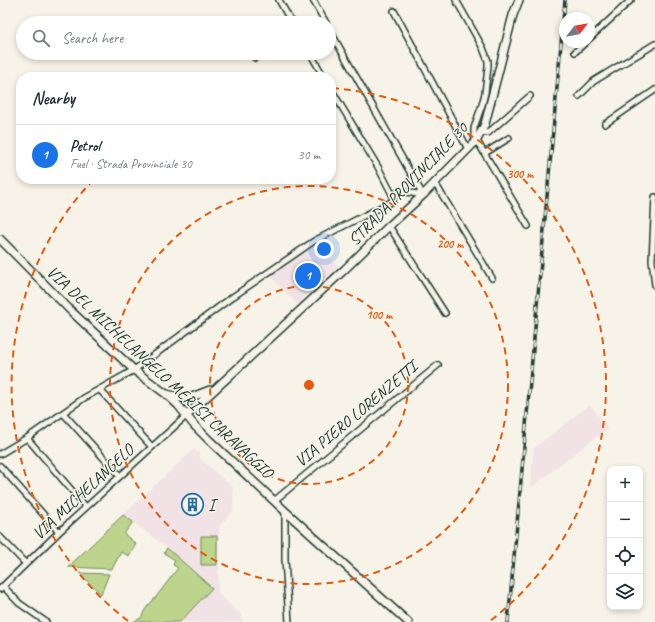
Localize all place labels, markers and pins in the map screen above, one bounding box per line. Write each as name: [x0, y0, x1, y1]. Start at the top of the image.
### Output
pin: 1: [295, 261, 321, 291]
centre of rings: [302, 378, 316, 392]
building icon: I: [179, 492, 205, 518]
place label: I: [208, 495, 219, 516]

